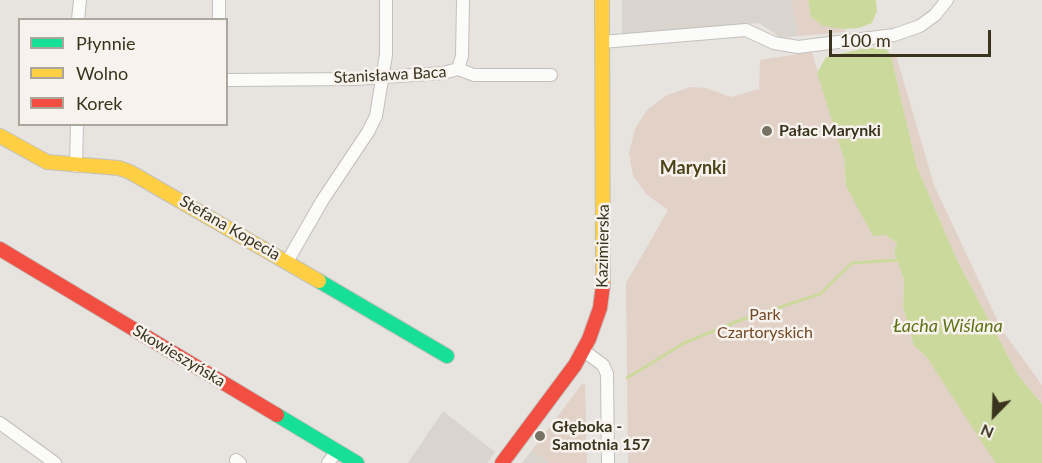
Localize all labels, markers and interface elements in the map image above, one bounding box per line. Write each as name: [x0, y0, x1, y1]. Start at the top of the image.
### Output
legend: [18, 18, 228, 126]
scale bar: [832, 18, 994, 56]
text: 100 m: [840, 29, 891, 51]
text: Płynnie: [76, 32, 136, 54]
text: Wolno: [76, 62, 128, 84]
street label: Stanisława Baca: [333, 62, 447, 88]
text: Korek: [76, 92, 122, 114]
place label: Pałac Marynki: [779, 121, 881, 141]
marker: Pałac Marynki: [760, 124, 774, 138]
district label: Marynki: [660, 157, 726, 179]
street label: Stefana Kopecia: [176, 191, 284, 265]
street label: Kazimierska: [593, 204, 613, 288]
park label: Park Czartoryskich: [717, 305, 813, 343]
water label: Łacha Wiślana: [893, 315, 1003, 337]
street label: Skowieszyńska: [129, 321, 229, 391]
north arrow: [964, 385, 1024, 445]
place label: Głęboka - Samotnia 157: [552, 417, 650, 455]
text: N: [977, 421, 996, 443]
marker: Głęboka - Samotnia 157: [533, 429, 547, 443]

